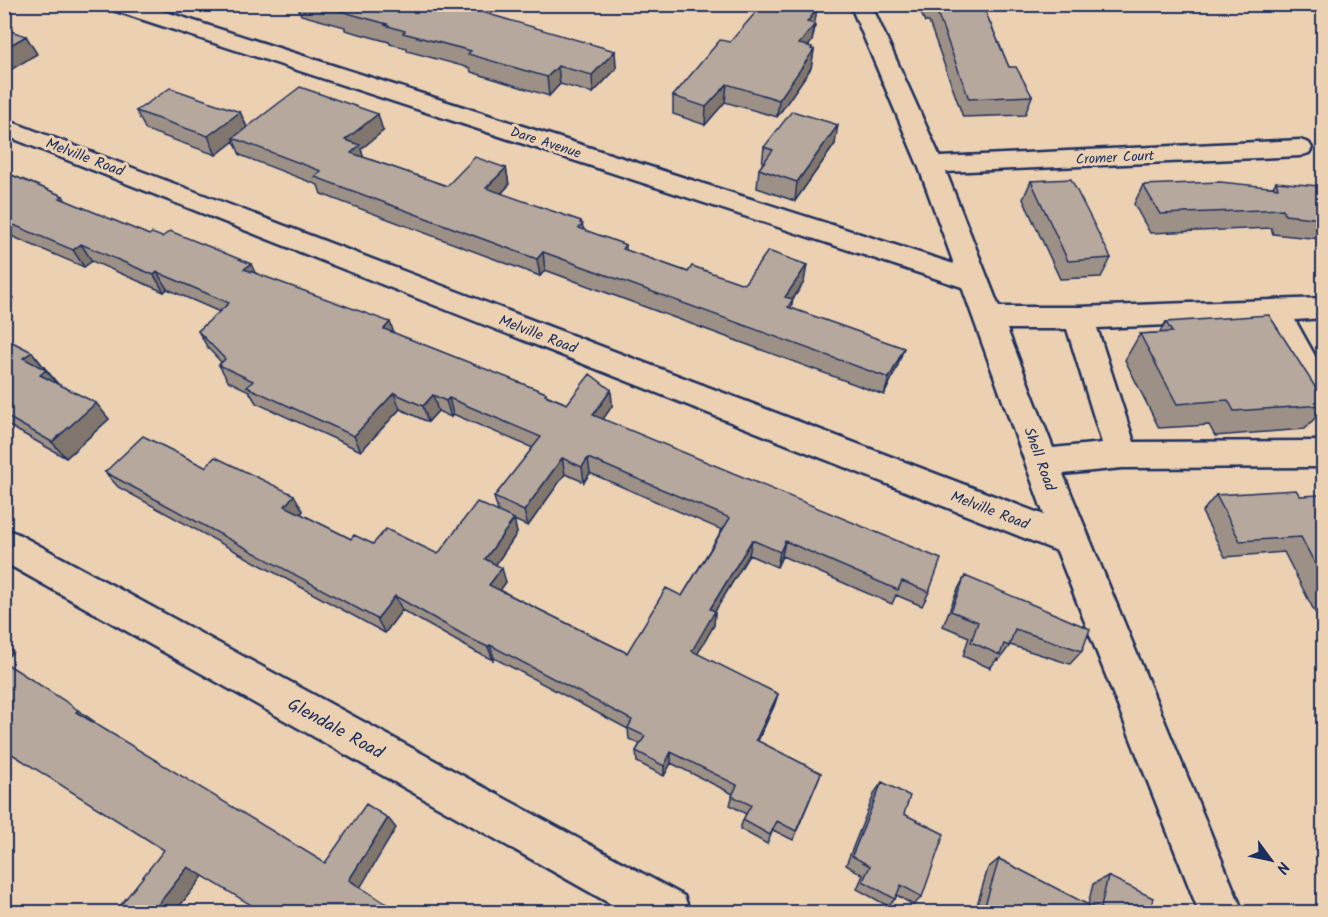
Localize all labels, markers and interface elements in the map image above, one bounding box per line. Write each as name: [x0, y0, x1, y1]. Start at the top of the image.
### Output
street label: Dare Avenue: [507, 121, 585, 165]
street label: Melville Road: [42, 132, 128, 184]
street label: Cromer Court: [1075, 145, 1155, 171]
street label: Melville Road: [495, 309, 581, 361]
street label: Shell Road: [1016, 424, 1062, 495]
street label: Melville Road: [947, 485, 1033, 537]
street label: Glendale Road: [282, 691, 390, 768]
north arrow: [1241, 830, 1301, 890]
text: N: [1269, 856, 1296, 878]

